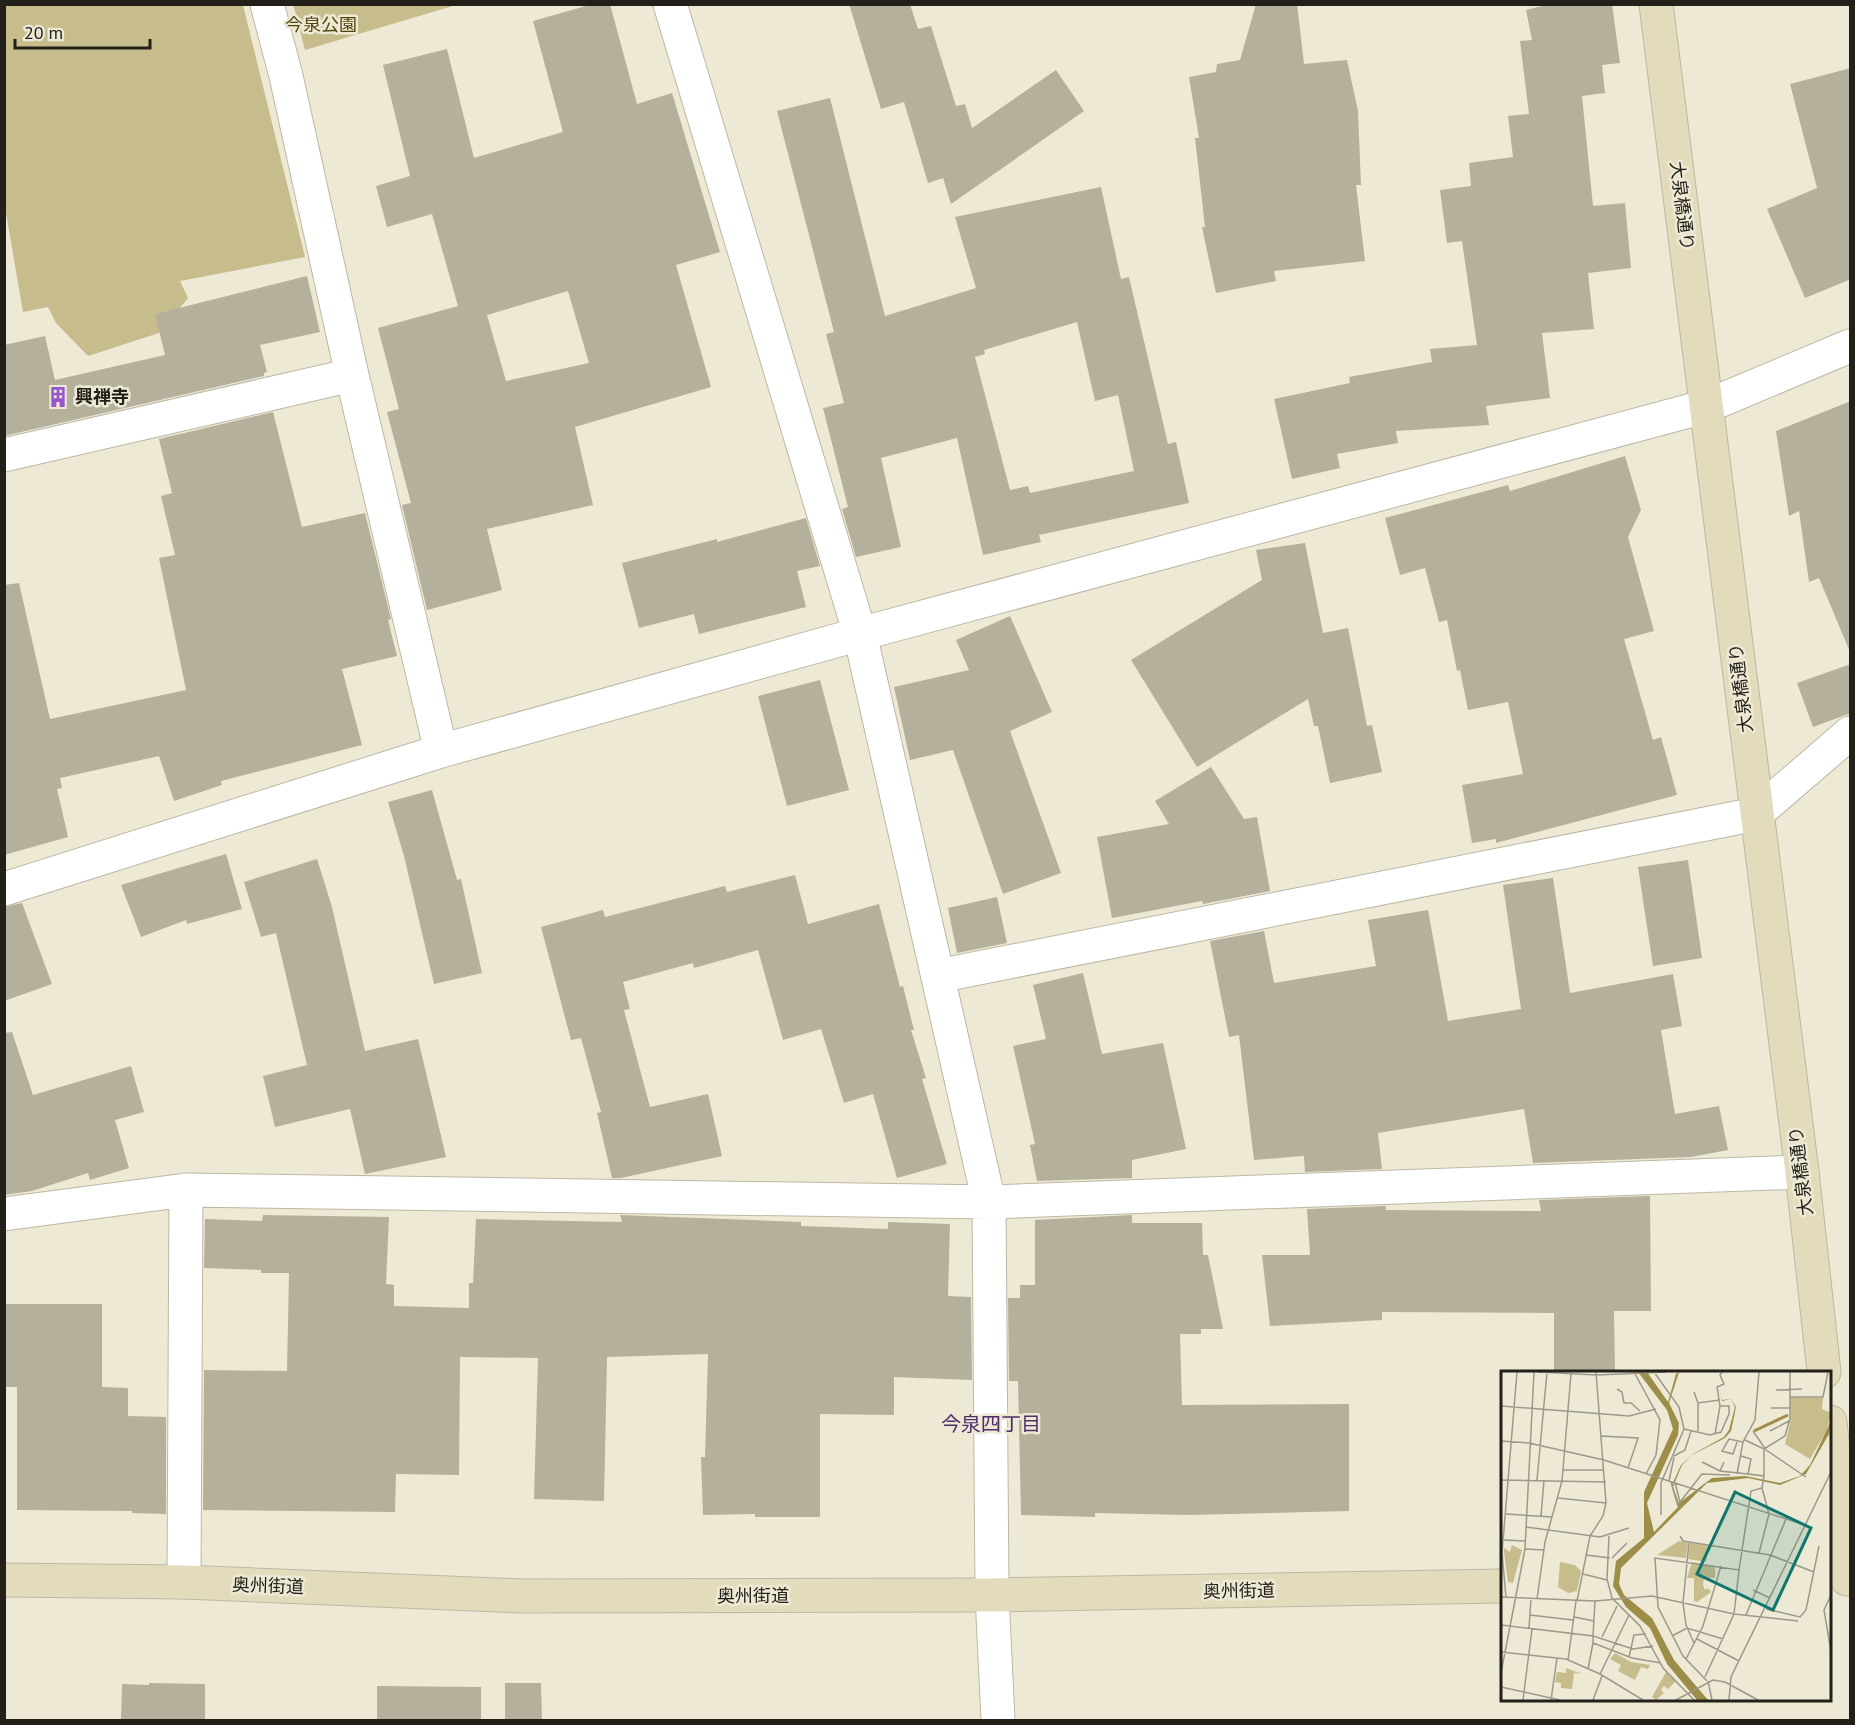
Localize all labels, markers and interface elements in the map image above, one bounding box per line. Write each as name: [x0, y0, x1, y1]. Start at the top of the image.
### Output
scale bar: [15, 12, 150, 50]
park label: 今泉公園: [285, 13, 357, 36]
text: 20 m: [24, 21, 63, 44]
street label: 大泉橋通り: [1666, 160, 1699, 252]
building icon: 興禅寺: [46, 385, 70, 409]
place label: 興禅寺: [75, 385, 129, 408]
street label: 大泉橋通り: [1724, 642, 1757, 734]
street label: 大泉橋通り: [1784, 1125, 1817, 1217]
inset map: [1501, 1371, 1831, 1701]
district label: 今泉四丁目: [941, 1411, 1041, 1437]
street label: 奥州街道: [232, 1573, 304, 1598]
street label: 奥州街道: [1203, 1578, 1275, 1603]
street label: 奥州街道: [717, 1584, 789, 1607]

